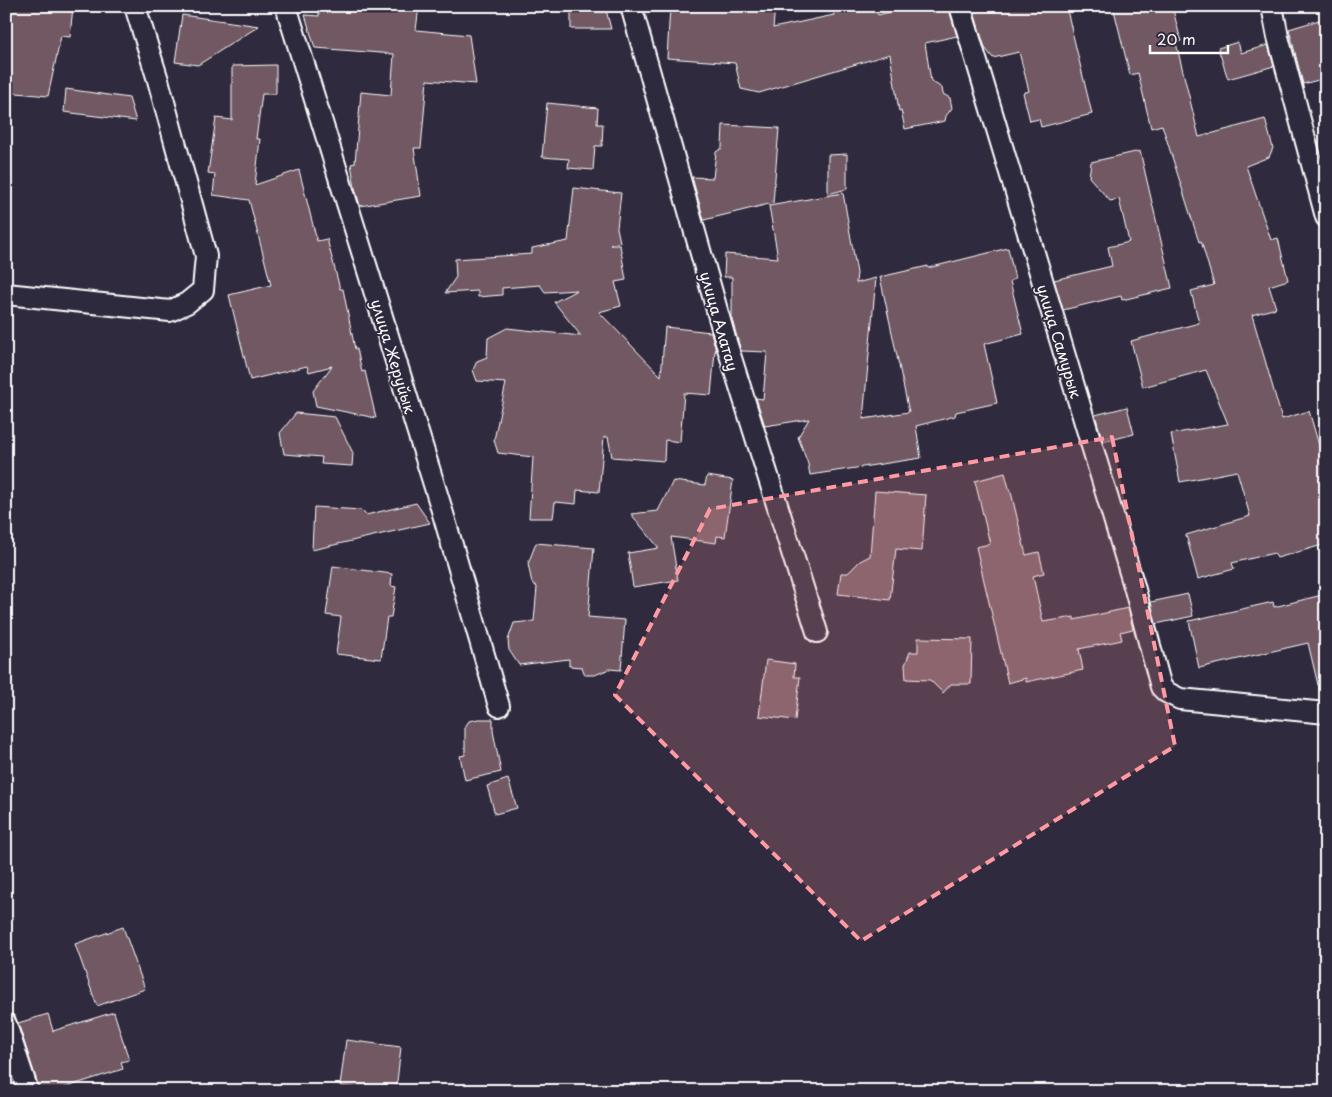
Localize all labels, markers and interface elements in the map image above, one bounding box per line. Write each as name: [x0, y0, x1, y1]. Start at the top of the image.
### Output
scale bar: [1150, 22, 1227, 54]
text: 20 m: [1157, 27, 1196, 50]
street label: улица Алатау: [695, 268, 745, 374]
street label: улица Самурык: [1032, 281, 1088, 401]
street label: улица Жеруйык: [366, 296, 422, 416]

